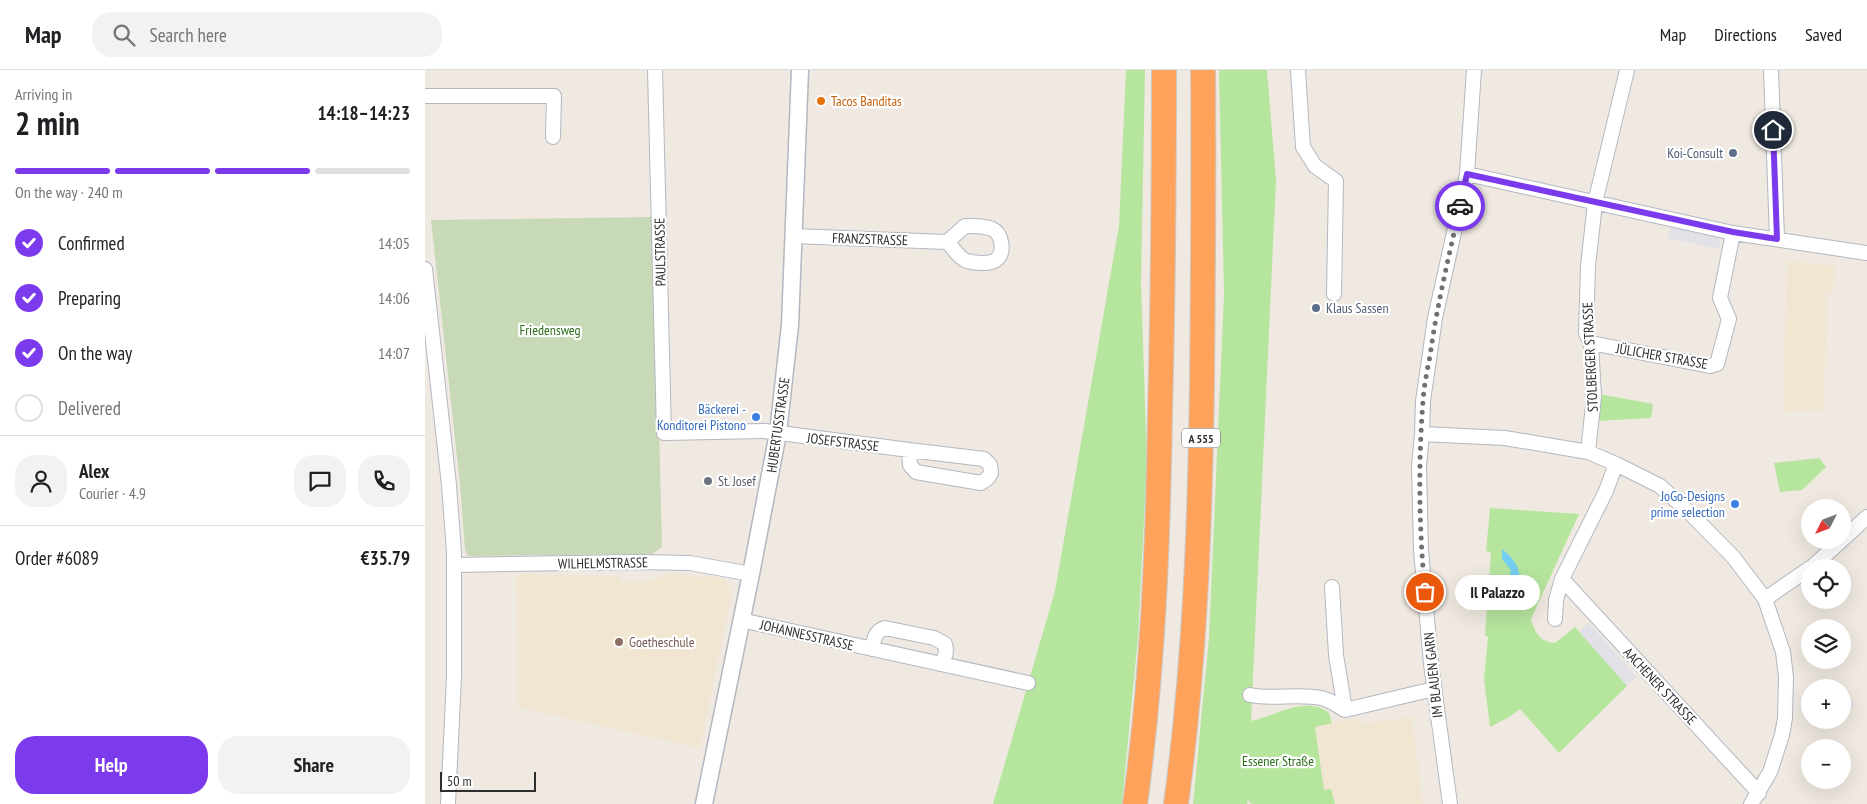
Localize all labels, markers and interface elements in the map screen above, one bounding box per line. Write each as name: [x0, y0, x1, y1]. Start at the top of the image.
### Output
search box: [92, 12, 442, 57]
text: Map: [25, 19, 62, 50]
icon: search: [110, 21, 138, 49]
text: Search here: [150, 23, 227, 47]
text: Map: [1660, 23, 1686, 46]
text: Directions: [1714, 23, 1777, 46]
text: Saved: [1805, 23, 1842, 46]
text: Arriving in: [15, 84, 72, 104]
place label: Tacos Banditas: [831, 92, 902, 110]
marker: Tacos Banditas: [815, 95, 827, 107]
text: 14:18–14:23: [317, 101, 410, 125]
text: 2 min: [15, 102, 80, 144]
pin: [1752, 109, 1794, 151]
icon: home: [1759, 116, 1787, 144]
place label: Koi-Consult: [1667, 144, 1723, 162]
marker: Koi-Consult: [1727, 147, 1739, 159]
courier: [1435, 181, 1485, 231]
text: On the way · 240 m: [15, 182, 123, 202]
icon: car: [1446, 192, 1474, 220]
street label: PAULSTRASSE: [650, 218, 670, 286]
icon: check: [15, 229, 43, 257]
street label: FRANZSTRASSE: [832, 229, 908, 249]
text: Confirmed: [58, 231, 125, 255]
text: 14:05: [378, 233, 410, 253]
icon: check: [15, 284, 43, 312]
text: Preparing: [58, 286, 121, 310]
text: 14:06: [378, 288, 410, 308]
place label: Klaus Sassen: [1326, 299, 1389, 317]
marker: Klaus Sassen: [1310, 302, 1322, 314]
street label: STOLBERGER STRASSE: [1578, 302, 1602, 412]
park label: Friedensweg: [519, 321, 581, 339]
icon: check: [15, 339, 43, 367]
street label: JÜLICHER STRASSE: [1614, 339, 1709, 373]
text: On the way: [58, 341, 132, 365]
text: 14:07: [378, 343, 410, 363]
street label: HUBERTUSSTRASSE: [762, 376, 794, 474]
text: Delivered: [58, 396, 121, 420]
place label: Bäckerei - Konditorei Pistono: [657, 400, 746, 434]
marker: Bäckerei - Konditorei Pistono: [750, 411, 762, 423]
road number: A 555: [1182, 428, 1220, 448]
street label: JOSEFSTRASSE: [805, 429, 880, 455]
button: person: [15, 455, 67, 507]
button: chat: [294, 455, 346, 507]
button: phone: [358, 455, 410, 507]
text: Alex: [79, 459, 109, 483]
place label: St. Josef: [718, 472, 756, 490]
marker: St. Josef: [702, 475, 714, 487]
text: Courier · 4.9: [79, 483, 146, 503]
place label: JoGo-Designs prime selection: [1651, 487, 1725, 521]
marker: JoGo-Designs prime selection: [1729, 498, 1741, 510]
north arrow: [1801, 499, 1851, 549]
map controls: [1801, 499, 1851, 789]
text: Order #6089: [15, 546, 99, 570]
text: €35.79: [361, 546, 410, 570]
street label: WILHELMSTRASSE: [558, 553, 648, 573]
button: locate: [1801, 559, 1851, 609]
pin: [1404, 571, 1446, 613]
callout: Il Palazzo: [1455, 574, 1540, 610]
icon: bag: [1411, 578, 1439, 606]
text: Il Palazzo: [1470, 582, 1525, 602]
street label: JOHANNESSTRASSE: [757, 615, 856, 655]
button: layers: [1801, 619, 1851, 669]
street label: IM BLAUEN GARN: [1420, 631, 1446, 719]
place label: Goetheschule: [629, 633, 695, 651]
marker: Goetheschule: [613, 636, 625, 648]
street label: AACHENER STRASSE: [1620, 644, 1700, 728]
button: +: [1801, 679, 1851, 729]
button: Help: [15, 736, 208, 794]
button: Share: [218, 736, 410, 794]
button: −: [1801, 739, 1851, 789]
park label: Essener Straße: [1242, 752, 1314, 770]
scale bar: [440, 769, 536, 792]
text: 50 m: [447, 772, 472, 790]

